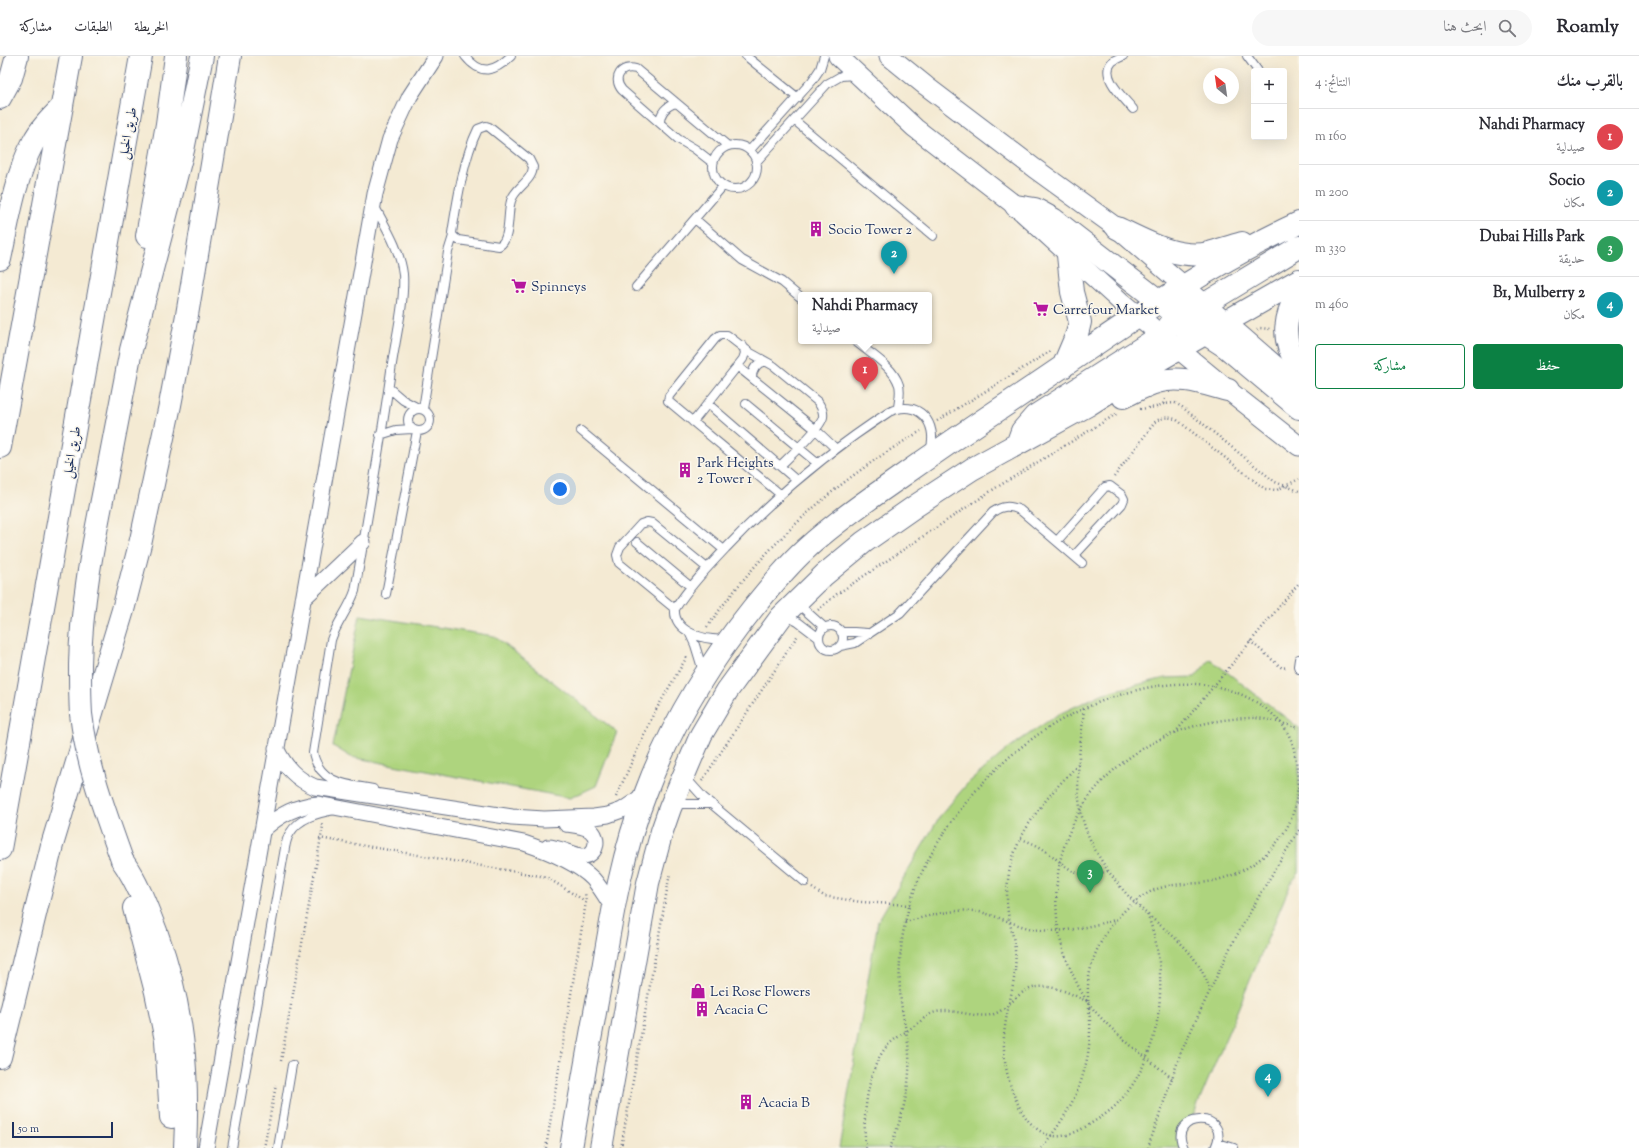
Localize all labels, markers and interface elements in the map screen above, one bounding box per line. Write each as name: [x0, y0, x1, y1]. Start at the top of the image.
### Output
search box: [1252, 10, 1532, 46]
text: Roamly: [1556, 14, 1619, 41]
text: ابحث هنا: [1443, 17, 1486, 38]
icon: search: [1496, 17, 1518, 39]
text: مشاركة: [20, 18, 52, 38]
text: الطبقات: [74, 18, 112, 38]
text: الخريطة: [134, 18, 168, 38]
north arrow: [1203, 68, 1239, 104]
map controls: [1251, 68, 1287, 140]
button: +: [1251, 68, 1287, 104]
text: بالقرب منك: [1557, 70, 1623, 94]
text: النتائج: 4: [1315, 74, 1351, 92]
button: −: [1251, 104, 1287, 140]
street label: طريق الخيل: [115, 106, 143, 161]
text: Nahdi Pharmacy: [1479, 115, 1585, 136]
text: 160 m: [1315, 128, 1346, 146]
text: 1: [1608, 128, 1612, 146]
text: صيدلية: [1556, 139, 1585, 157]
text: Socio: [1549, 171, 1585, 192]
text: 200 m: [1315, 184, 1348, 202]
text: 2: [1607, 184, 1613, 202]
text: مكان: [1563, 195, 1585, 213]
building icon: Socio Tower 2: [807, 220, 825, 238]
place label: Socio Tower 2: [828, 221, 913, 241]
text: Dubai Hills Park: [1480, 227, 1585, 248]
text: 330 m: [1315, 240, 1346, 258]
text: 3: [1607, 240, 1613, 258]
pin: 2: [881, 241, 907, 274]
text: حديقة: [1559, 251, 1585, 269]
supermarket icon: Spinneys: [510, 277, 528, 295]
place label: Spinneys: [531, 278, 586, 298]
text: B1, Mulberry 2: [1493, 283, 1585, 304]
popup: [798, 292, 932, 344]
text: Nahdi Pharmacy: [812, 296, 918, 317]
text: 460 m: [1315, 296, 1348, 314]
text: 4: [1607, 296, 1613, 314]
supermarket icon: Carrefour Market: [1032, 300, 1050, 318]
place label: Carrefour Market: [1053, 301, 1159, 321]
text: مكان: [1563, 307, 1585, 325]
text: صيدلية: [812, 320, 841, 338]
button: مشاركة: [1315, 344, 1465, 389]
button: حفظ: [1473, 344, 1623, 389]
pin: 1: [852, 357, 878, 390]
street label: طريق الخيل: [59, 425, 87, 480]
place label: Park Heights 2 Tower 1: [697, 454, 773, 490]
building icon: Park Heights 2 Tower 1: [676, 461, 694, 479]
your location: [550, 479, 570, 499]
pin: 3: [1077, 860, 1103, 893]
shop icon: Lei Rose Flowers: [689, 982, 707, 1000]
place label: Lei Rose Flowers: [710, 983, 810, 1003]
building icon: Acacia C: [693, 1000, 711, 1018]
place label: Acacia C: [714, 1001, 768, 1021]
pin: 4: [1255, 1064, 1281, 1097]
building icon: Acacia B: [737, 1093, 755, 1111]
place label: Acacia B: [758, 1094, 810, 1114]
scale bar: [12, 1120, 113, 1139]
text: 50 m: [18, 1121, 39, 1137]

